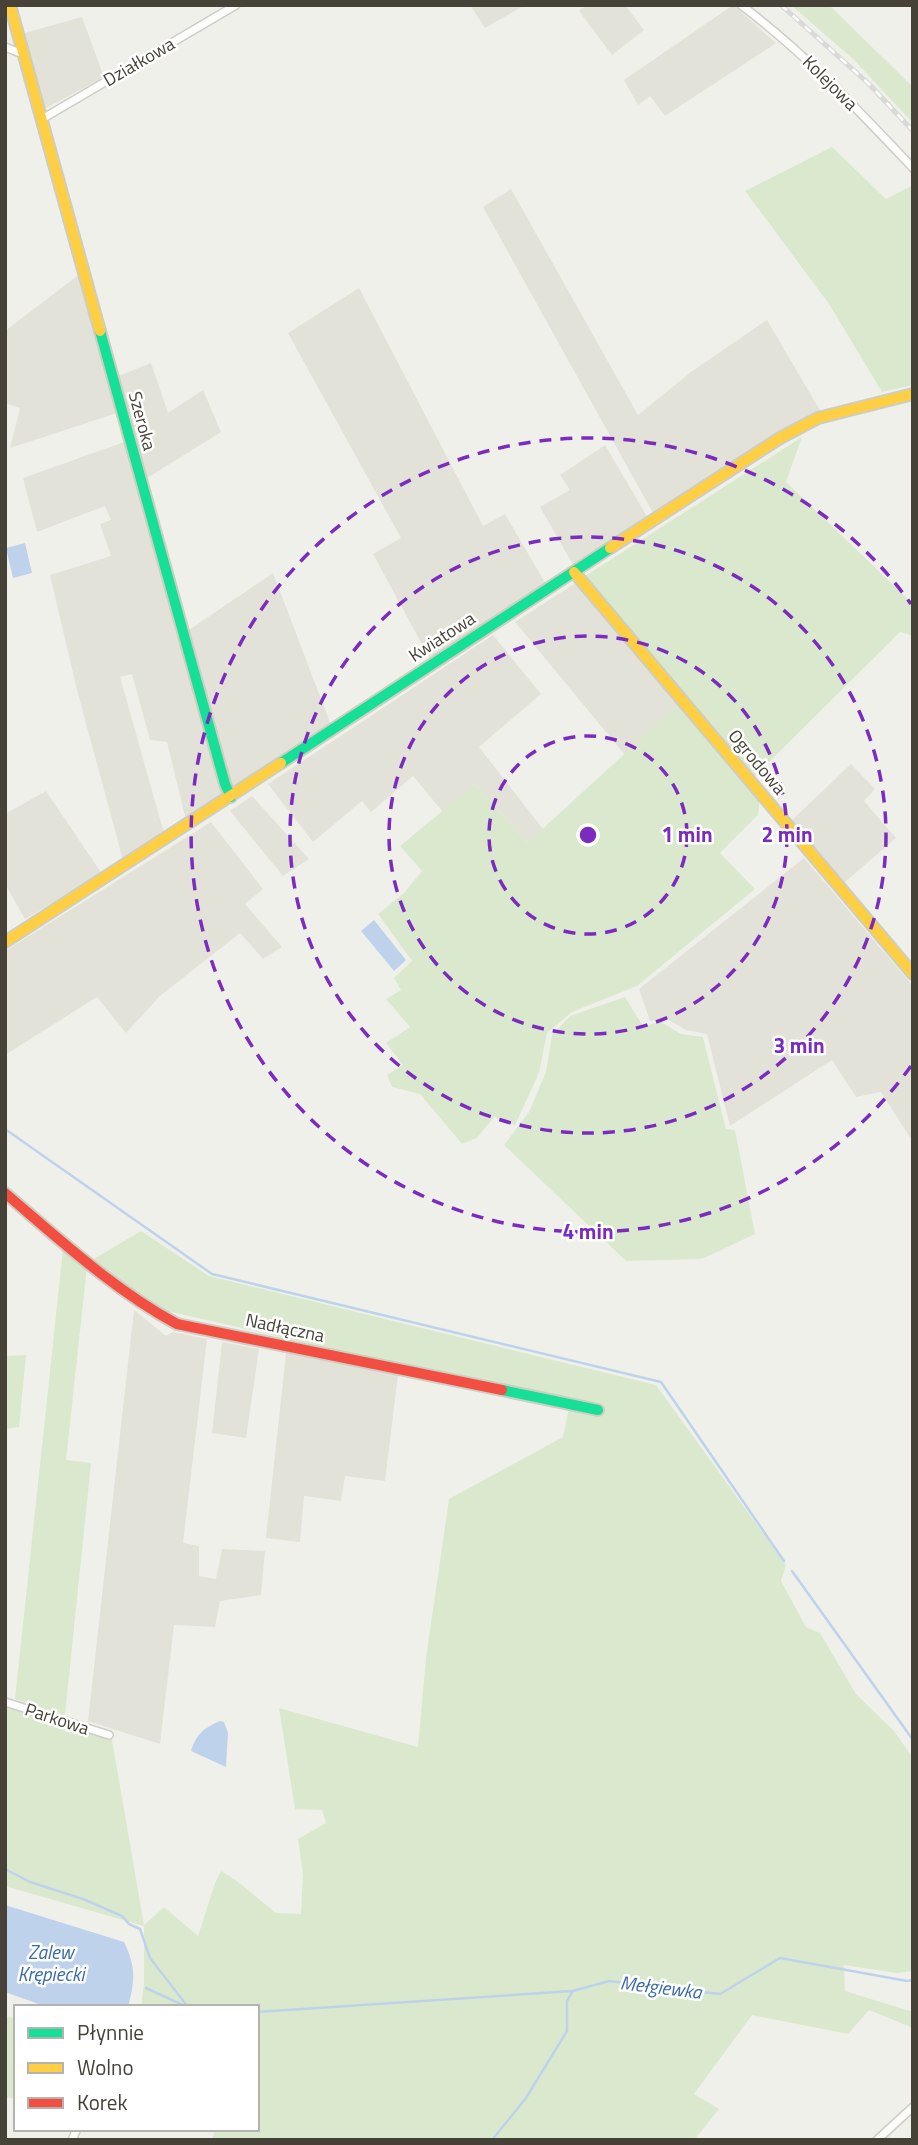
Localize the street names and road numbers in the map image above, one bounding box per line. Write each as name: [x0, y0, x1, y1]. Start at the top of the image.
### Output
street label: Działkowa: [98, 30, 180, 93]
street label: Kolejowa: [797, 49, 864, 116]
street label: Szeroka: [122, 388, 163, 453]
street label: Kwiatowa: [403, 605, 480, 668]
street label: Ogrodowa: [722, 723, 793, 800]
street label: Nadłączna: [243, 1306, 327, 1349]
street label: Parkowa: [21, 1695, 93, 1742]

